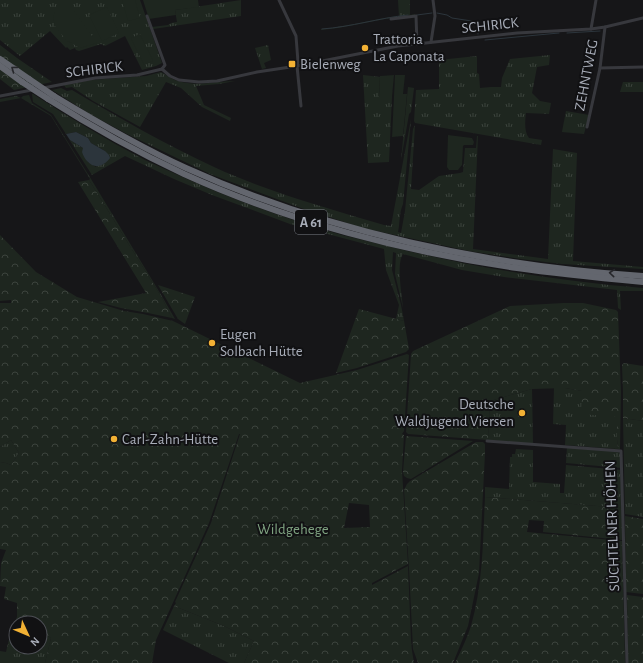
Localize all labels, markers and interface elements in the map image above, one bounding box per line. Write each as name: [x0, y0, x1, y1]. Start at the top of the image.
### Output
street label: SCHIRICK: [461, 15, 520, 36]
place label: Trattoria La Caponata: [373, 32, 445, 64]
street label: ZEHNTWEG: [572, 38, 601, 112]
marker: Trattoria La Caponata: [360, 43, 370, 53]
place label: Bielenweg: [300, 57, 361, 72]
street label: SCHIRICK: [65, 58, 124, 80]
marker: Bielenweg: [287, 59, 297, 69]
one-way arrow: [12, 67, 19, 74]
road number: A 61: [295, 210, 327, 234]
one-way arrow: [609, 269, 615, 278]
place label: Eugen Solbach Hütte: [220, 327, 303, 359]
marker: Eugen Solbach Hütte: [207, 338, 217, 348]
place label: Deutsche Waldjugend Viersen: [395, 397, 514, 429]
marker: Deutsche Waldjugend Viersen: [517, 408, 527, 418]
place label: Carl-Zahn-Hütte: [122, 432, 218, 447]
marker: Carl-Zahn-Hütte: [109, 434, 119, 444]
street label: SÜCHTELNER HÖHEN: [601, 460, 622, 592]
park label: Wildgehege: [257, 522, 329, 537]
north arrow: [8, 615, 48, 655]
text: N: [28, 635, 41, 648]

